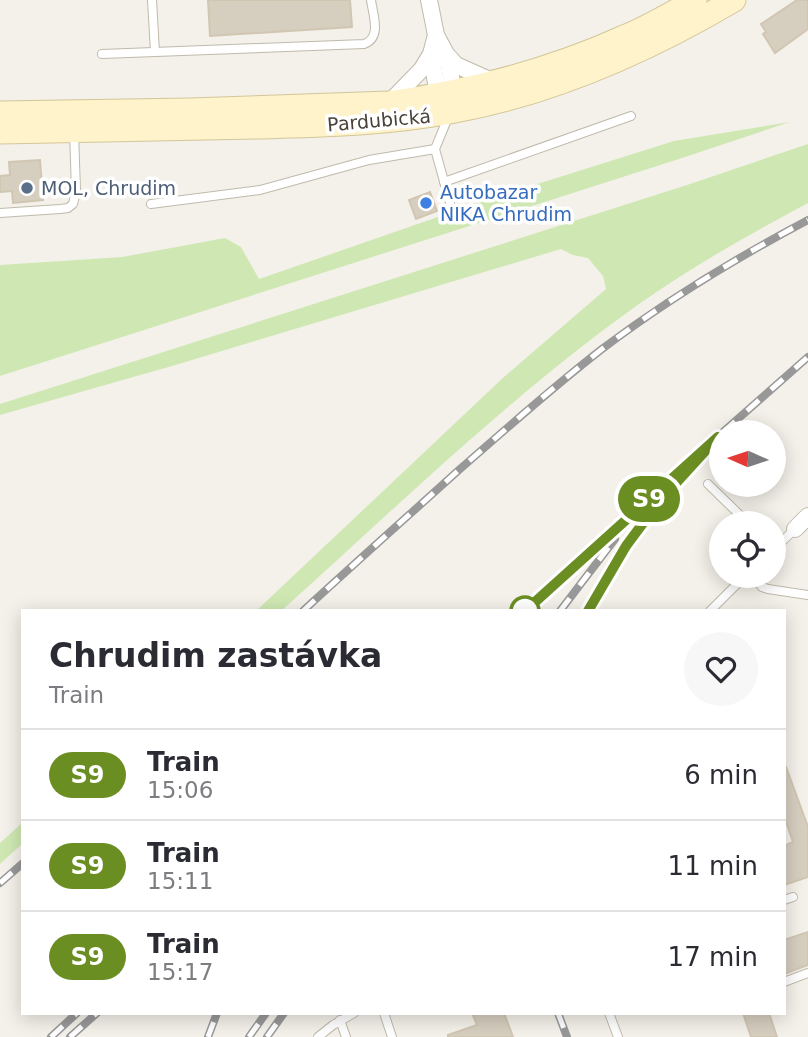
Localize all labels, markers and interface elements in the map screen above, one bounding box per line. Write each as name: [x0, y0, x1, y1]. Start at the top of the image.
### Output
street label: Pardubická: [326, 105, 432, 135]
place label: MOL, Chrudim: [41, 177, 176, 199]
marker: MOL, Chrudim: [19, 180, 35, 196]
place label: Autobazar NIKA Chrudim: [440, 181, 572, 225]
marker: Autobazar NIKA Chrudim: [418, 195, 434, 211]
north arrow: [709, 420, 786, 497]
map controls: [709, 420, 786, 588]
line badge: S9: [618, 476, 680, 522]
text: S9: [632, 485, 666, 513]
button: locate: [709, 511, 786, 588]
unlabelled marker: [510, 596, 540, 626]
button: heart: [684, 632, 758, 706]
text: Chrudim zastávka: [49, 636, 382, 675]
text: Train: [49, 682, 104, 708]
text: Train: [147, 747, 220, 777]
text: 6 min: [684, 760, 758, 790]
text: S9: [71, 761, 104, 789]
text: 15:06: [147, 777, 213, 803]
text: Train: [147, 838, 220, 868]
text: 11 min: [668, 851, 758, 881]
text: S9: [71, 852, 104, 880]
text: 15:11: [147, 868, 213, 894]
text: Train: [147, 929, 220, 959]
text: 17 min: [668, 942, 758, 972]
text: S9: [71, 943, 104, 971]
text: 15:17: [147, 959, 213, 985]

